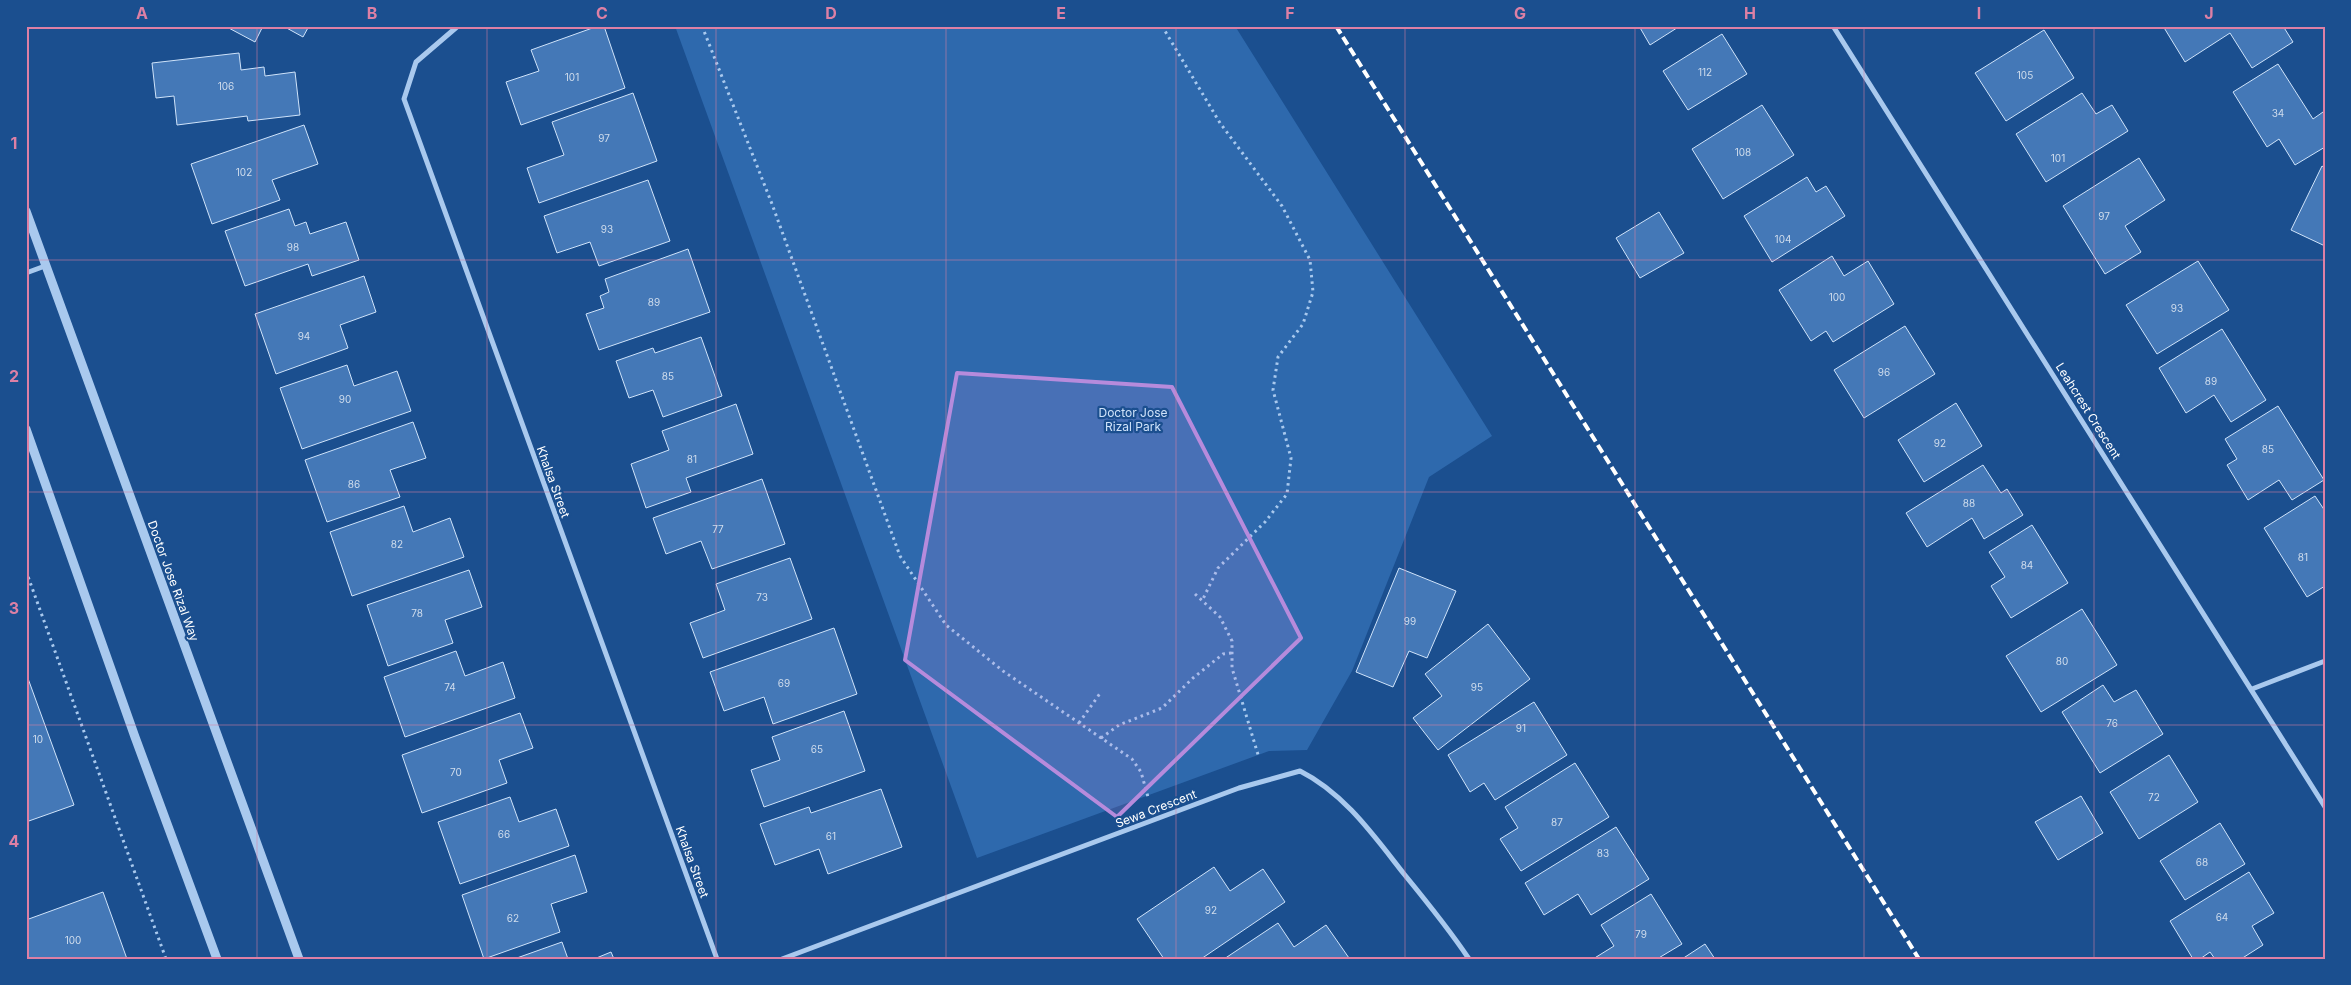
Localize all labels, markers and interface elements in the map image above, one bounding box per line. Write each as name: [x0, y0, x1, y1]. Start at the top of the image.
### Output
text: A: [136, 3, 148, 23]
text: B: [367, 3, 377, 23]
text: C: [596, 3, 608, 23]
text: D: [825, 3, 837, 23]
text: E: [1056, 3, 1066, 23]
text: F: [1285, 3, 1295, 23]
text: G: [1514, 3, 1526, 23]
text: H: [1744, 3, 1756, 23]
text: I: [1977, 3, 1981, 23]
text: J: [2204, 3, 2214, 23]
house number: 112: [1698, 66, 1712, 78]
house number: 105: [2017, 69, 2033, 81]
house number: 101: [565, 71, 579, 83]
house number: 106: [218, 80, 234, 92]
house number: 34: [2272, 107, 2284, 119]
house number: 97: [598, 132, 610, 144]
text: 1: [11, 133, 17, 153]
house number: 108: [1735, 146, 1751, 158]
house number: 101: [2051, 152, 2065, 164]
house number: 102: [236, 166, 252, 178]
house number: 97: [2098, 210, 2110, 222]
house number: 93: [601, 223, 613, 235]
house number: 104: [1775, 233, 1791, 245]
house number: 98: [287, 241, 299, 253]
house number: 100: [1829, 291, 1845, 303]
house number: 89: [648, 296, 660, 308]
house number: 93: [2171, 302, 2183, 314]
house number: 94: [298, 330, 310, 342]
street label: Leahcrest Crescent: [2053, 360, 2124, 462]
text: 2: [9, 366, 19, 386]
house number: 96: [1878, 366, 1890, 378]
house number: 85: [662, 370, 674, 382]
house number: 89: [2205, 375, 2217, 387]
house number: 90: [339, 393, 351, 405]
park label: Doctor Jose Rizal Park: [1099, 405, 1167, 434]
house number: 92: [1934, 437, 1946, 449]
house number: 85: [2262, 443, 2274, 455]
street label: Khalsa Street: [534, 444, 573, 520]
house number: 81: [687, 453, 697, 465]
house number: 86: [348, 478, 360, 490]
house number: 88: [1963, 497, 1975, 509]
street label: Doctor Jose Rizal Way: [145, 519, 202, 643]
house number: 77: [712, 523, 724, 535]
house number: 82: [391, 538, 403, 550]
house number: 81: [2298, 551, 2308, 563]
house number: 84: [2021, 559, 2033, 571]
house number: 73: [756, 591, 768, 603]
text: 3: [9, 598, 19, 618]
house number: 78: [411, 607, 423, 619]
house number: 99: [1404, 615, 1416, 627]
house number: 80: [2056, 655, 2068, 667]
house number: 69: [778, 677, 790, 689]
house number: 74: [444, 681, 456, 693]
house number: 95: [1471, 681, 1483, 693]
house number: 76: [2106, 717, 2118, 729]
house number: 91: [1516, 722, 1526, 734]
house number: 10: [33, 733, 43, 745]
house number: 65: [811, 743, 823, 755]
house number: 70: [450, 766, 462, 778]
street label: Sewa Crescent: [1113, 786, 1199, 831]
house number: 72: [2148, 791, 2160, 803]
house number: 87: [1551, 816, 1563, 828]
street label: Khalsa Street: [673, 824, 712, 900]
house number: 66: [498, 828, 510, 840]
house number: 61: [826, 830, 836, 842]
text: 4: [9, 831, 20, 851]
house number: 83: [1597, 847, 1609, 859]
house number: 68: [2196, 856, 2208, 868]
house number: 92: [1205, 904, 1217, 916]
house number: 64: [2216, 911, 2228, 923]
house number: 62: [507, 912, 519, 924]
house number: 79: [1635, 928, 1647, 940]
house number: 100: [65, 934, 81, 946]

